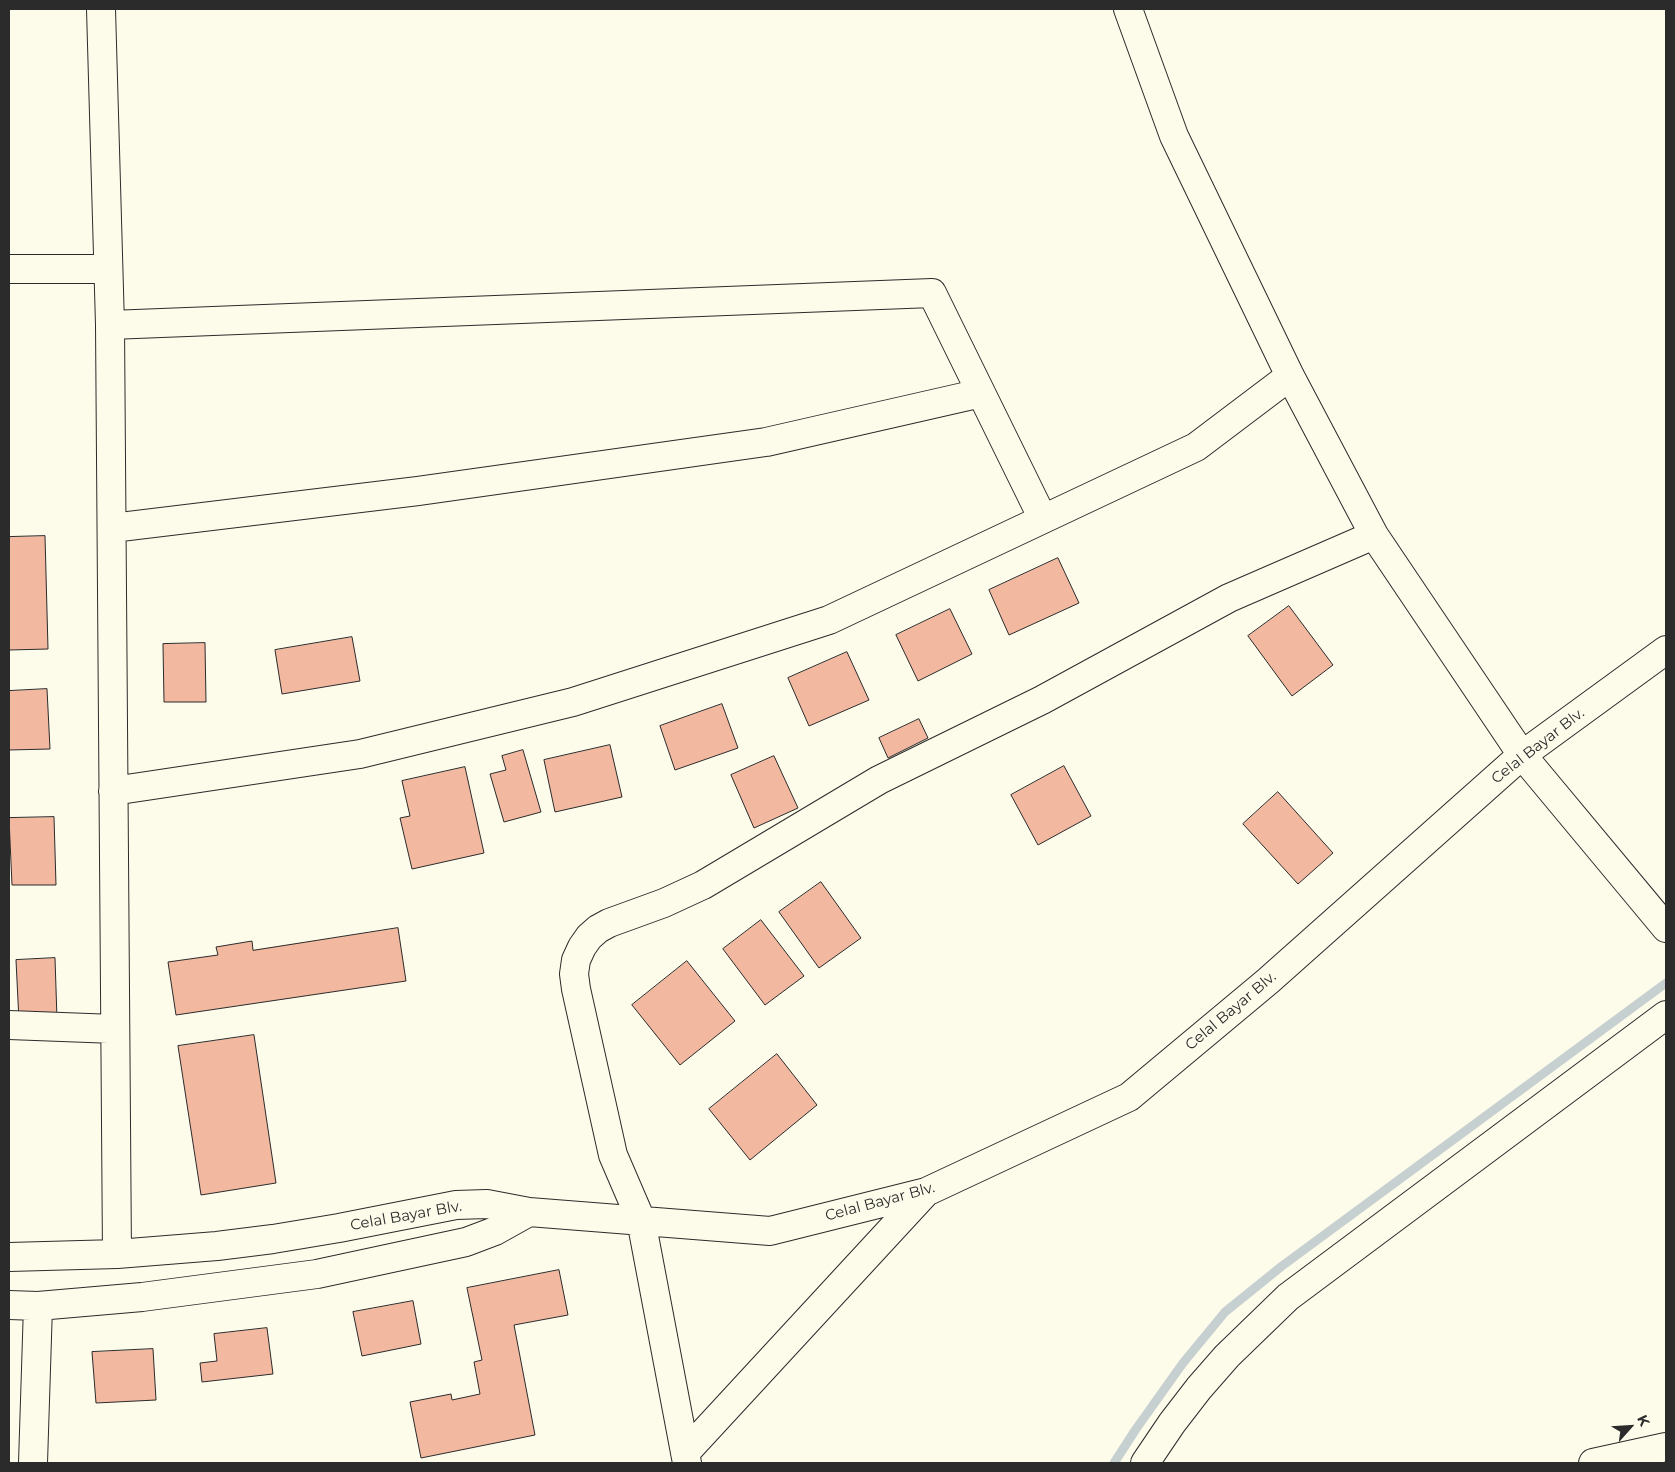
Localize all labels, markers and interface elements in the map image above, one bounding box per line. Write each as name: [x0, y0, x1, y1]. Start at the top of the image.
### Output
street label: Celal Bayar Blv.: [1488, 704, 1588, 788]
street label: Celal Bayar Blv.: [1182, 968, 1280, 1054]
street label: Celal Bayar Blv.: [823, 1179, 937, 1225]
street label: Celal Bayar Blv.: [349, 1197, 463, 1235]
north arrow: [1605, 1402, 1655, 1452]
text: K: [1633, 1412, 1654, 1429]

